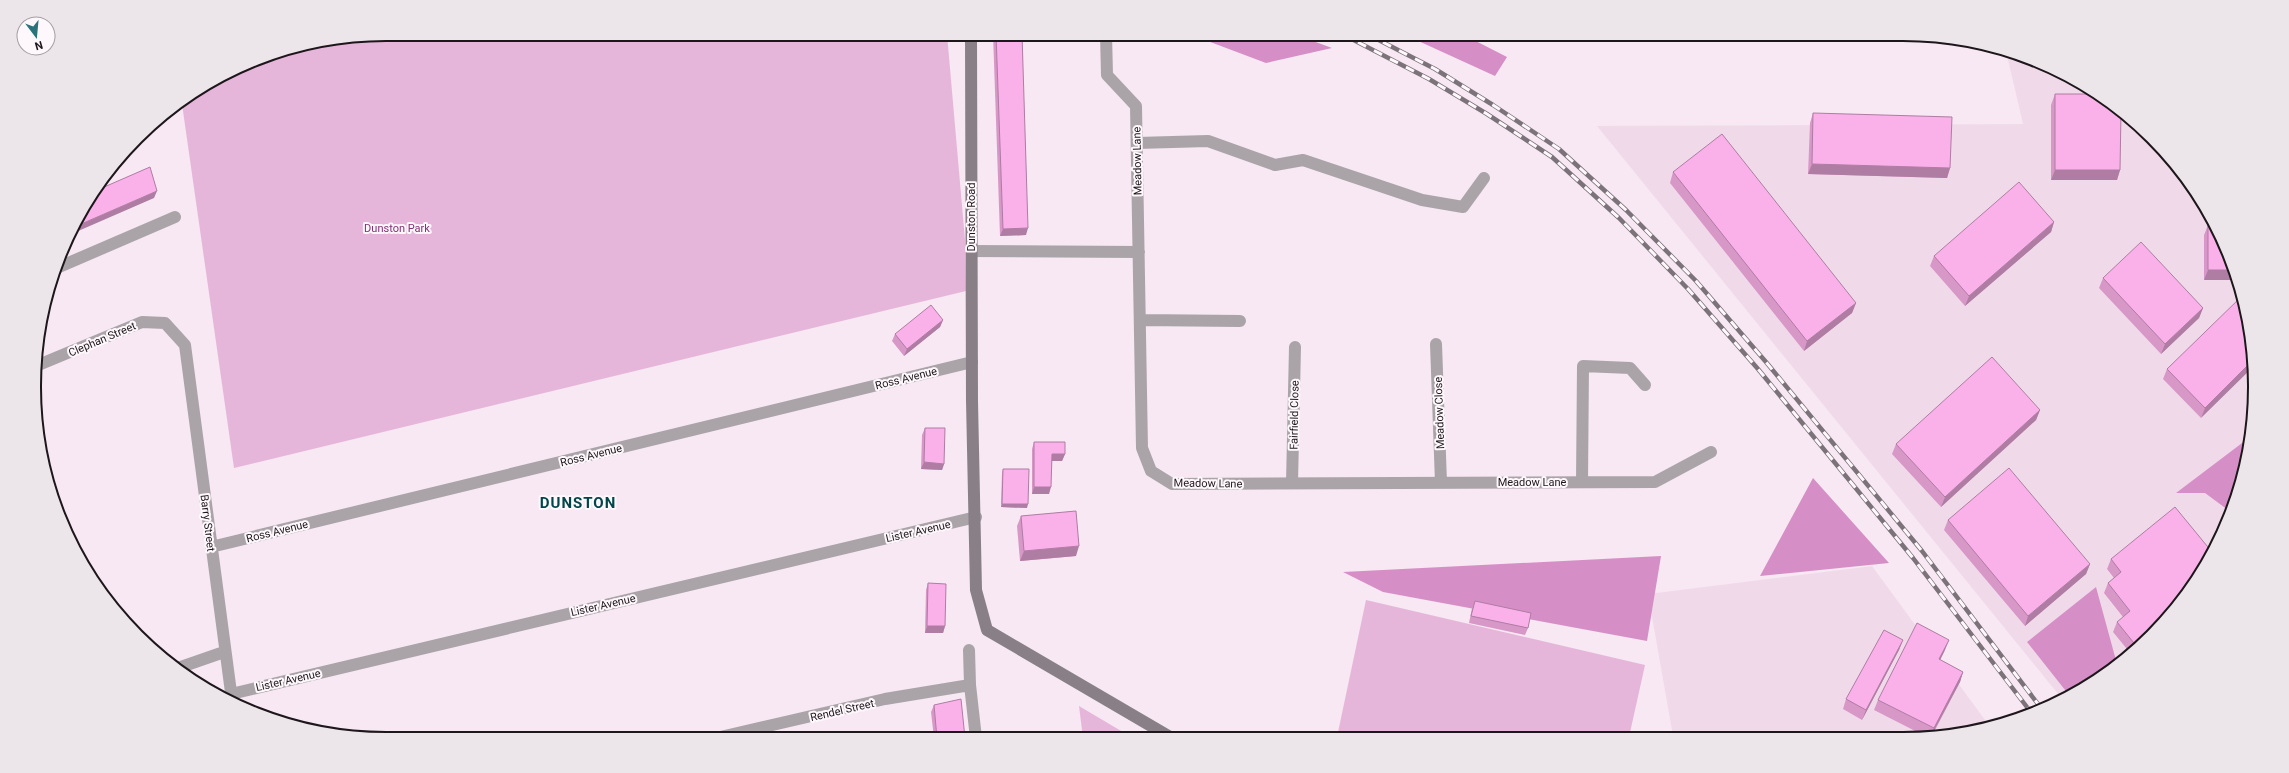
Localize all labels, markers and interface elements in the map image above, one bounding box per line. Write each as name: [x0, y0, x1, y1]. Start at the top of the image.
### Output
north arrow: [16, 16, 56, 56]
text: N: [33, 38, 44, 53]
street label: Meadow Lane: [1130, 126, 1145, 195]
street label: Dunston Road: [965, 183, 978, 251]
park label: Dunston Park: [364, 222, 430, 235]
street label: Clephan Street: [67, 319, 138, 359]
street label: Ross Avenue: [874, 365, 938, 392]
street label: Meadow Close: [1432, 376, 1447, 449]
street label: Fairfield Close: [1287, 380, 1302, 450]
street label: Ross Avenue: [559, 442, 623, 469]
street label: Meadow Lane: [1174, 476, 1243, 491]
street label: Meadow Lane: [1498, 476, 1567, 489]
street label: Barry Street: [198, 494, 217, 553]
district label: DUNSTON: [540, 494, 616, 512]
street label: Ross Avenue: [245, 518, 309, 545]
street label: Lister Avenue: [884, 518, 952, 545]
street label: Lister Avenue: [569, 592, 637, 619]
street label: Lister Avenue: [254, 667, 322, 694]
street label: Rendel Street: [809, 697, 876, 724]

